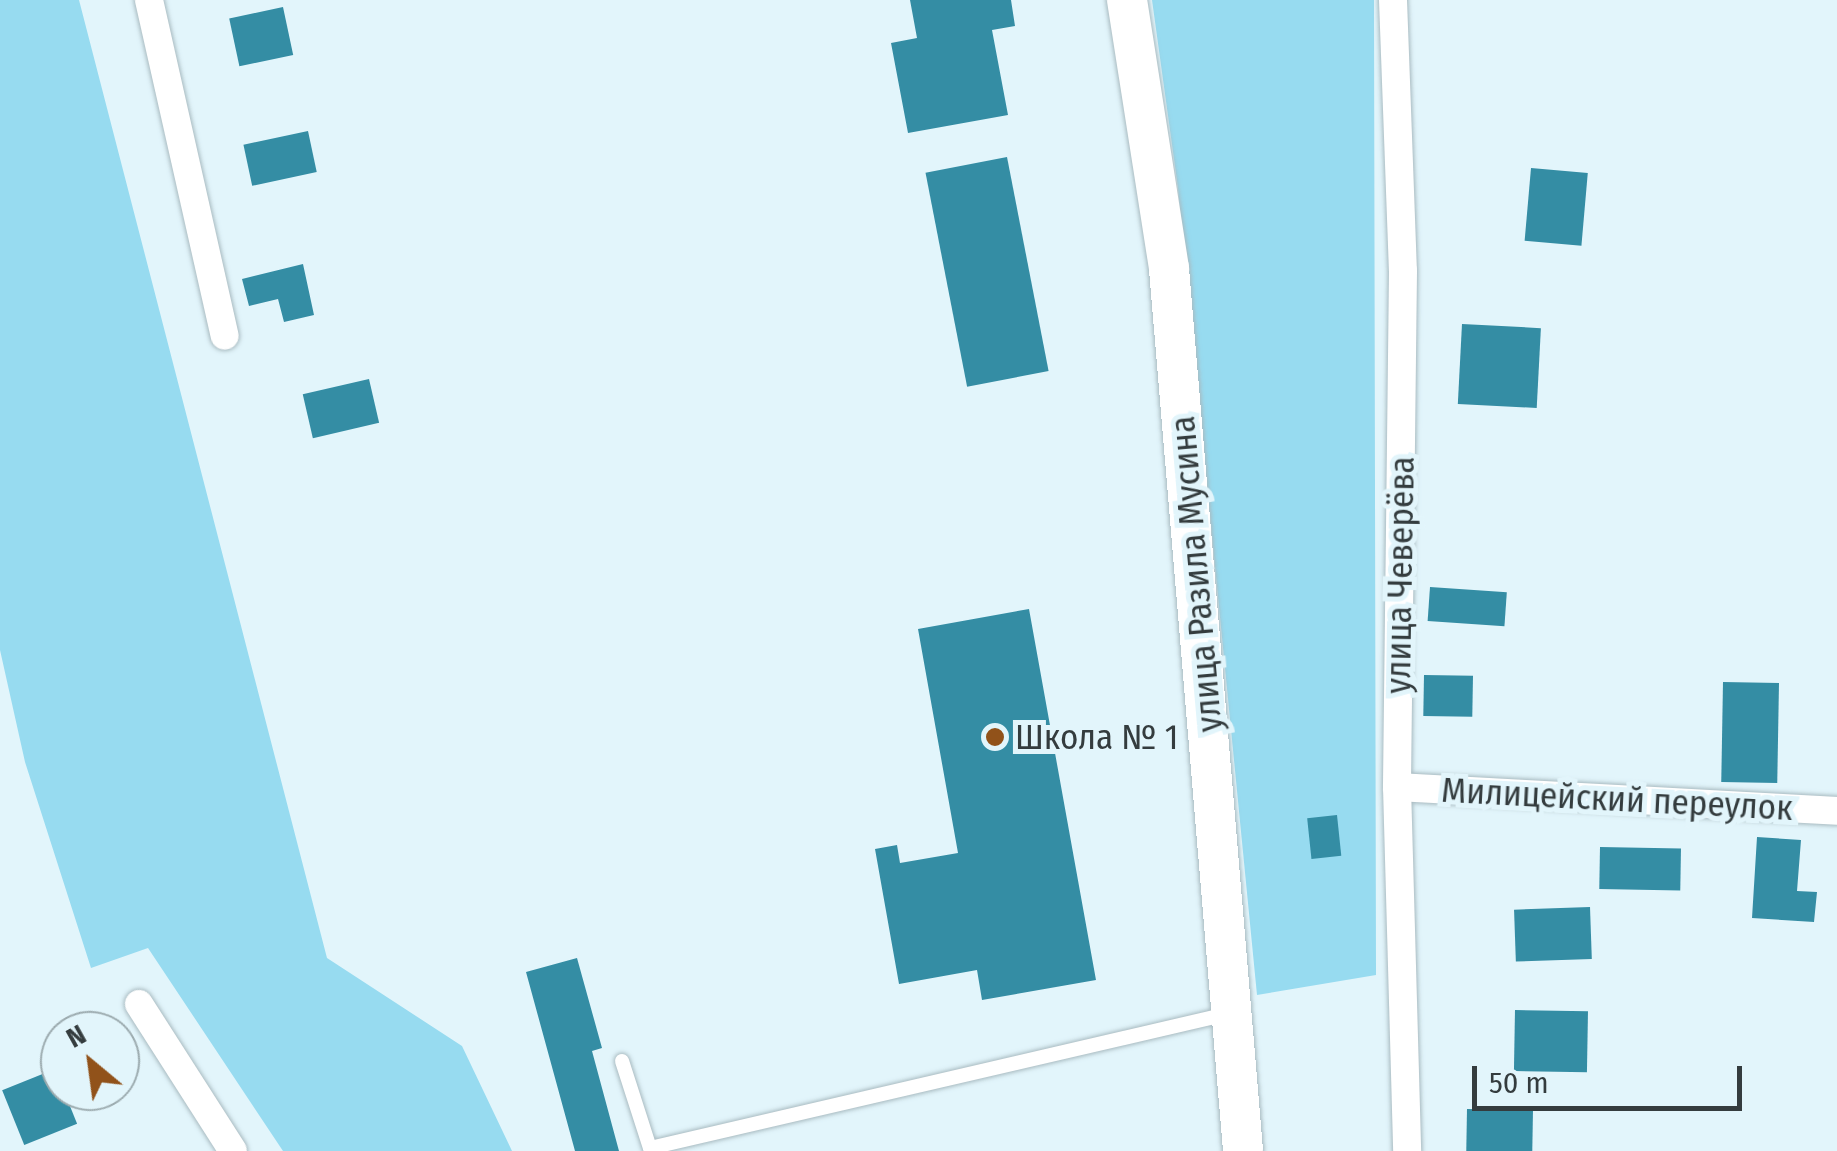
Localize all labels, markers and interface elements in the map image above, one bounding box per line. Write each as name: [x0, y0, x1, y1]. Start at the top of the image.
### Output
street label: улица Разила Мусина: [1161, 414, 1231, 734]
street label: улица Чеверёва: [1377, 456, 1423, 694]
place label: Школа № 1: [1015, 716, 1178, 758]
marker: Школа № 1: [984, 726, 1006, 748]
street label: Милицейский переулок: [1440, 769, 1794, 829]
north arrow: [40, 1011, 140, 1111]
text: N: [61, 1018, 92, 1055]
scale bar: [1477, 1046, 1747, 1108]
text: 50 m: [1489, 1065, 1549, 1101]

